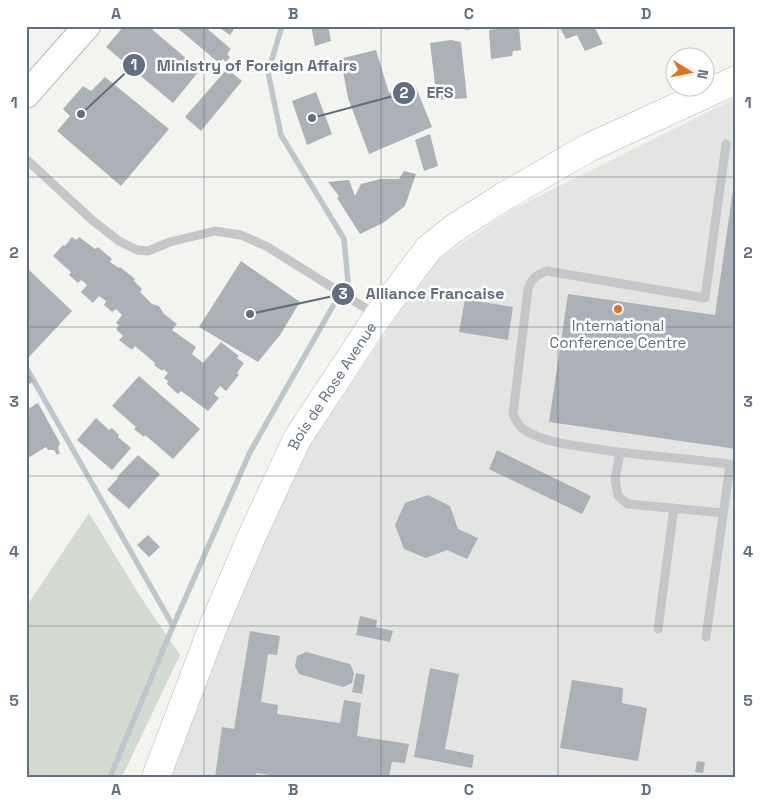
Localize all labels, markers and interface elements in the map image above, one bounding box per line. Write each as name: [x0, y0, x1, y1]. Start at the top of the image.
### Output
text: A: [111, 3, 121, 24]
text: B: [288, 3, 298, 24]
text: C: [464, 3, 474, 24]
text: D: [641, 3, 651, 24]
north arrow: [664, 48, 714, 98]
callout: Ministry of Foreign Affairs: [122, 50, 367, 81]
text: 1: [131, 55, 137, 74]
text: Ministry of Foreign Affairs: [157, 55, 357, 76]
text: N: [693, 68, 712, 80]
callout: EFS: [391, 77, 464, 108]
text: EFS: [426, 82, 454, 103]
text: 2: [400, 83, 409, 102]
text: 1: [10, 92, 18, 113]
text: 1: [744, 92, 752, 113]
text: 2: [9, 242, 19, 263]
text: 2: [743, 242, 753, 263]
callout: Alliance Francaise: [330, 278, 514, 309]
text: Alliance Francaise: [366, 283, 504, 304]
text: 3: [338, 284, 348, 303]
marker: International Conference Centre: [612, 303, 624, 315]
place label: International Conference Centre: [550, 316, 687, 352]
street label: Bois de Rose Avenue: [283, 318, 381, 453]
text: 3: [9, 391, 19, 412]
text: 3: [743, 391, 753, 412]
text: 4: [9, 541, 19, 562]
text: 4: [743, 541, 753, 562]
text: 5: [9, 690, 19, 711]
text: 5: [743, 690, 753, 711]
text: A: [111, 779, 121, 800]
text: B: [288, 779, 298, 800]
text: C: [464, 779, 474, 800]
text: D: [641, 779, 651, 800]

